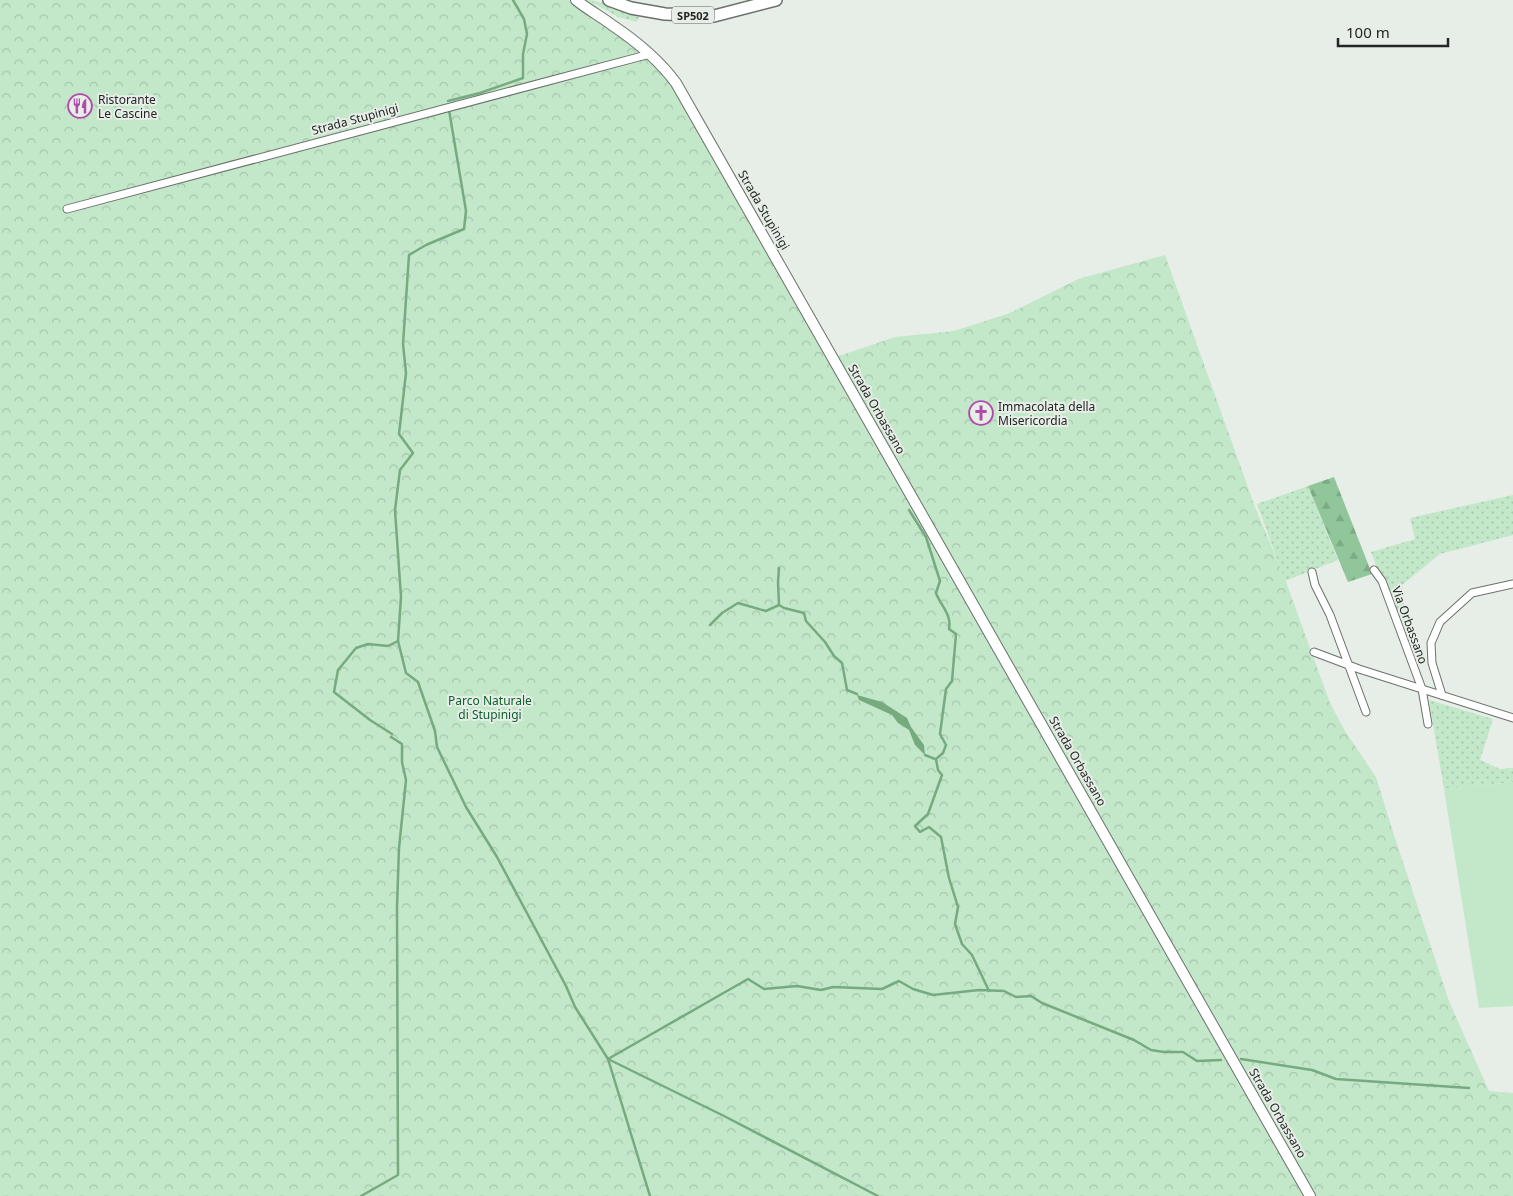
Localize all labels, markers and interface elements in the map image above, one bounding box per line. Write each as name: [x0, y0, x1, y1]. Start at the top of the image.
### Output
road number: SP502: [672, 6, 714, 24]
scale bar: [1338, 15, 1448, 47]
text: 100 m: [1346, 22, 1390, 42]
place label: Ristorante Le Cascine: [98, 91, 158, 122]
restaurant icon: Ristorante Le Cascine: [67, 93, 93, 119]
street label: Strada Stupinigi: [310, 99, 400, 139]
street label: Strada Stupinigi: [734, 167, 794, 253]
street label: Strada Orbassano: [844, 361, 910, 457]
place label: Immacolata della Misericordia: [998, 398, 1095, 429]
church icon: Immacolata della Misericordia: [968, 400, 994, 426]
street label: Via Orbassano: [1388, 584, 1432, 666]
park label: Parco Naturale di Stupinigi: [448, 692, 532, 723]
street label: Strada Orbassano: [1045, 713, 1111, 809]
street label: Strada Orbassano: [1245, 1065, 1311, 1161]

